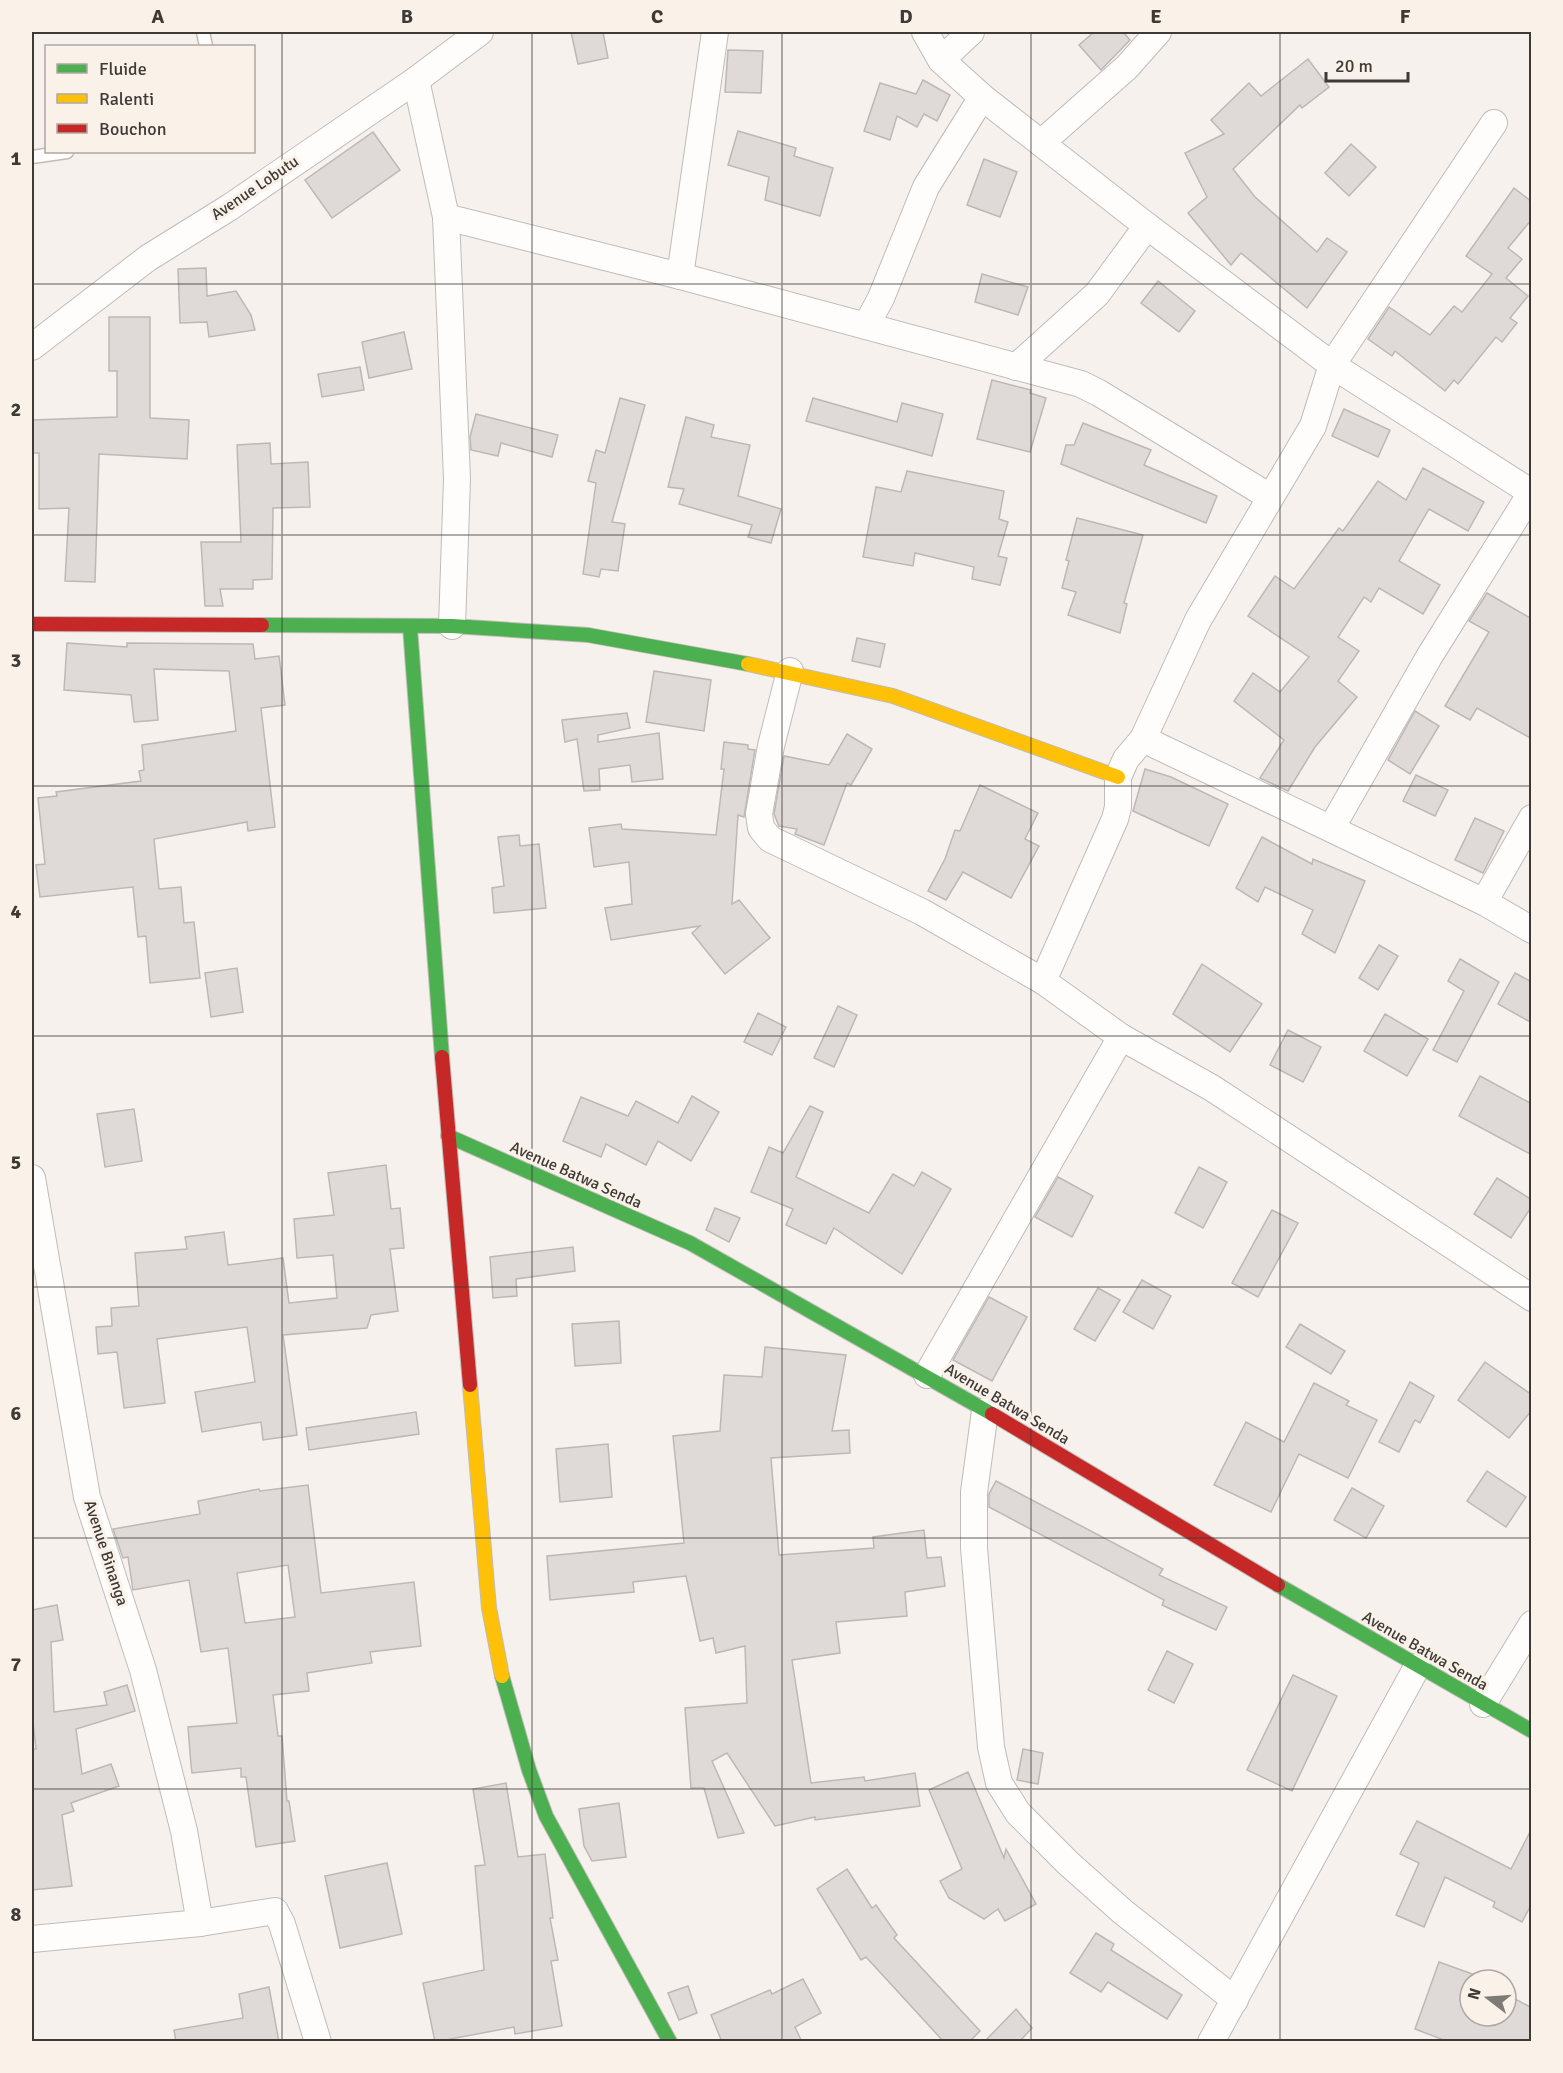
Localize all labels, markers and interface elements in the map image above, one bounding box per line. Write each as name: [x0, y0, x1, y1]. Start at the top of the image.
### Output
text: A: [152, 4, 165, 29]
text: B: [401, 4, 413, 29]
text: C: [651, 4, 663, 29]
text: D: [899, 4, 913, 29]
text: E: [1150, 4, 1162, 29]
text: F: [1400, 4, 1411, 29]
legend: [45, 45, 255, 153]
scale bar: [1326, 45, 1408, 83]
text: 20 m: [1335, 55, 1373, 77]
text: Fluide: [99, 58, 147, 80]
text: Ralenti: [99, 88, 154, 110]
text: Bouchon: [99, 118, 167, 140]
text: 1: [11, 146, 22, 171]
street label: Avenue Lobutu: [207, 151, 303, 225]
text: 2: [11, 397, 21, 422]
text: 3: [11, 648, 21, 673]
text: 4: [11, 899, 22, 924]
street label: Avenue Batwa Senda: [507, 1137, 645, 1213]
text: 5: [11, 1150, 21, 1175]
street label: Avenue Batwa Senda: [941, 1359, 1073, 1449]
text: 6: [11, 1401, 22, 1426]
street label: Avenue Binanga: [80, 1498, 132, 1608]
street label: Avenue Batwa Senda: [1358, 1607, 1492, 1695]
text: 7: [11, 1652, 22, 1677]
text: 8: [11, 1902, 22, 1927]
north arrow: [1458, 1968, 1518, 2028]
text: N: [1463, 1986, 1486, 2002]

